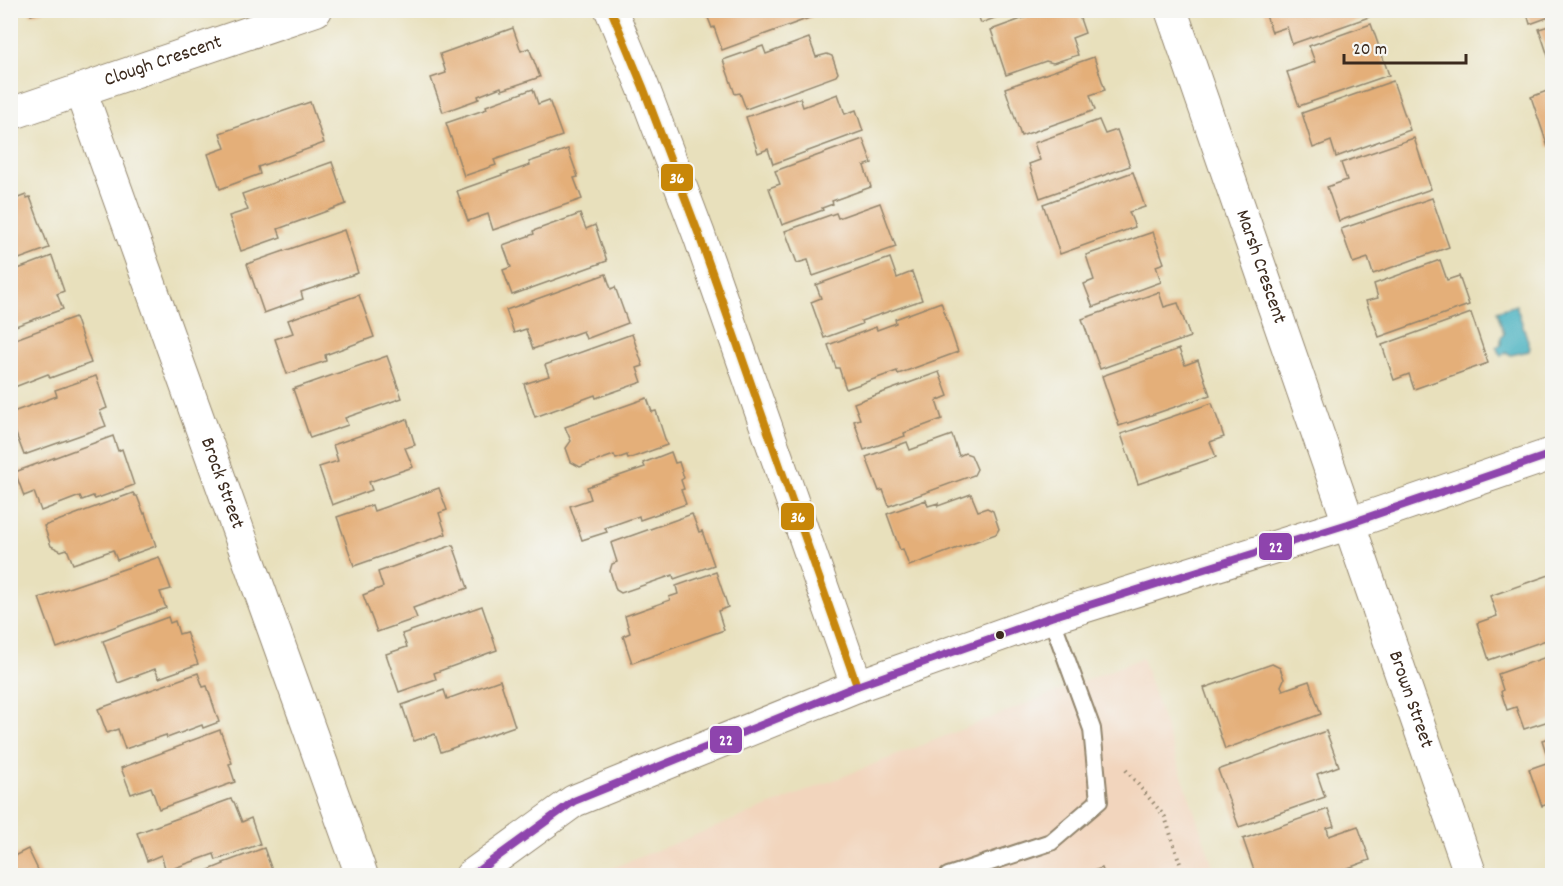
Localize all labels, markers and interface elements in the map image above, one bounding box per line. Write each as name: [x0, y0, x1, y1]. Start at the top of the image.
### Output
scale bar: [1344, 27, 1466, 65]
street label: Clough Crescent: [101, 29, 226, 95]
text: 20 m: [1353, 38, 1387, 63]
line badge: 36: [660, 163, 694, 192]
text: 36: [670, 168, 685, 191]
street label: Marsh Crescent: [1227, 206, 1293, 328]
street label: Brock Street: [192, 434, 251, 533]
line badge: 36: [780, 502, 815, 531]
text: 36: [791, 507, 806, 530]
line badge: 22: [1258, 532, 1293, 561]
text: 22: [1269, 537, 1283, 560]
unlabelled marker: [994, 629, 1006, 641]
street label: Brown Street: [1380, 647, 1440, 752]
line badge: 22: [709, 725, 743, 754]
text: 22: [719, 730, 733, 753]

